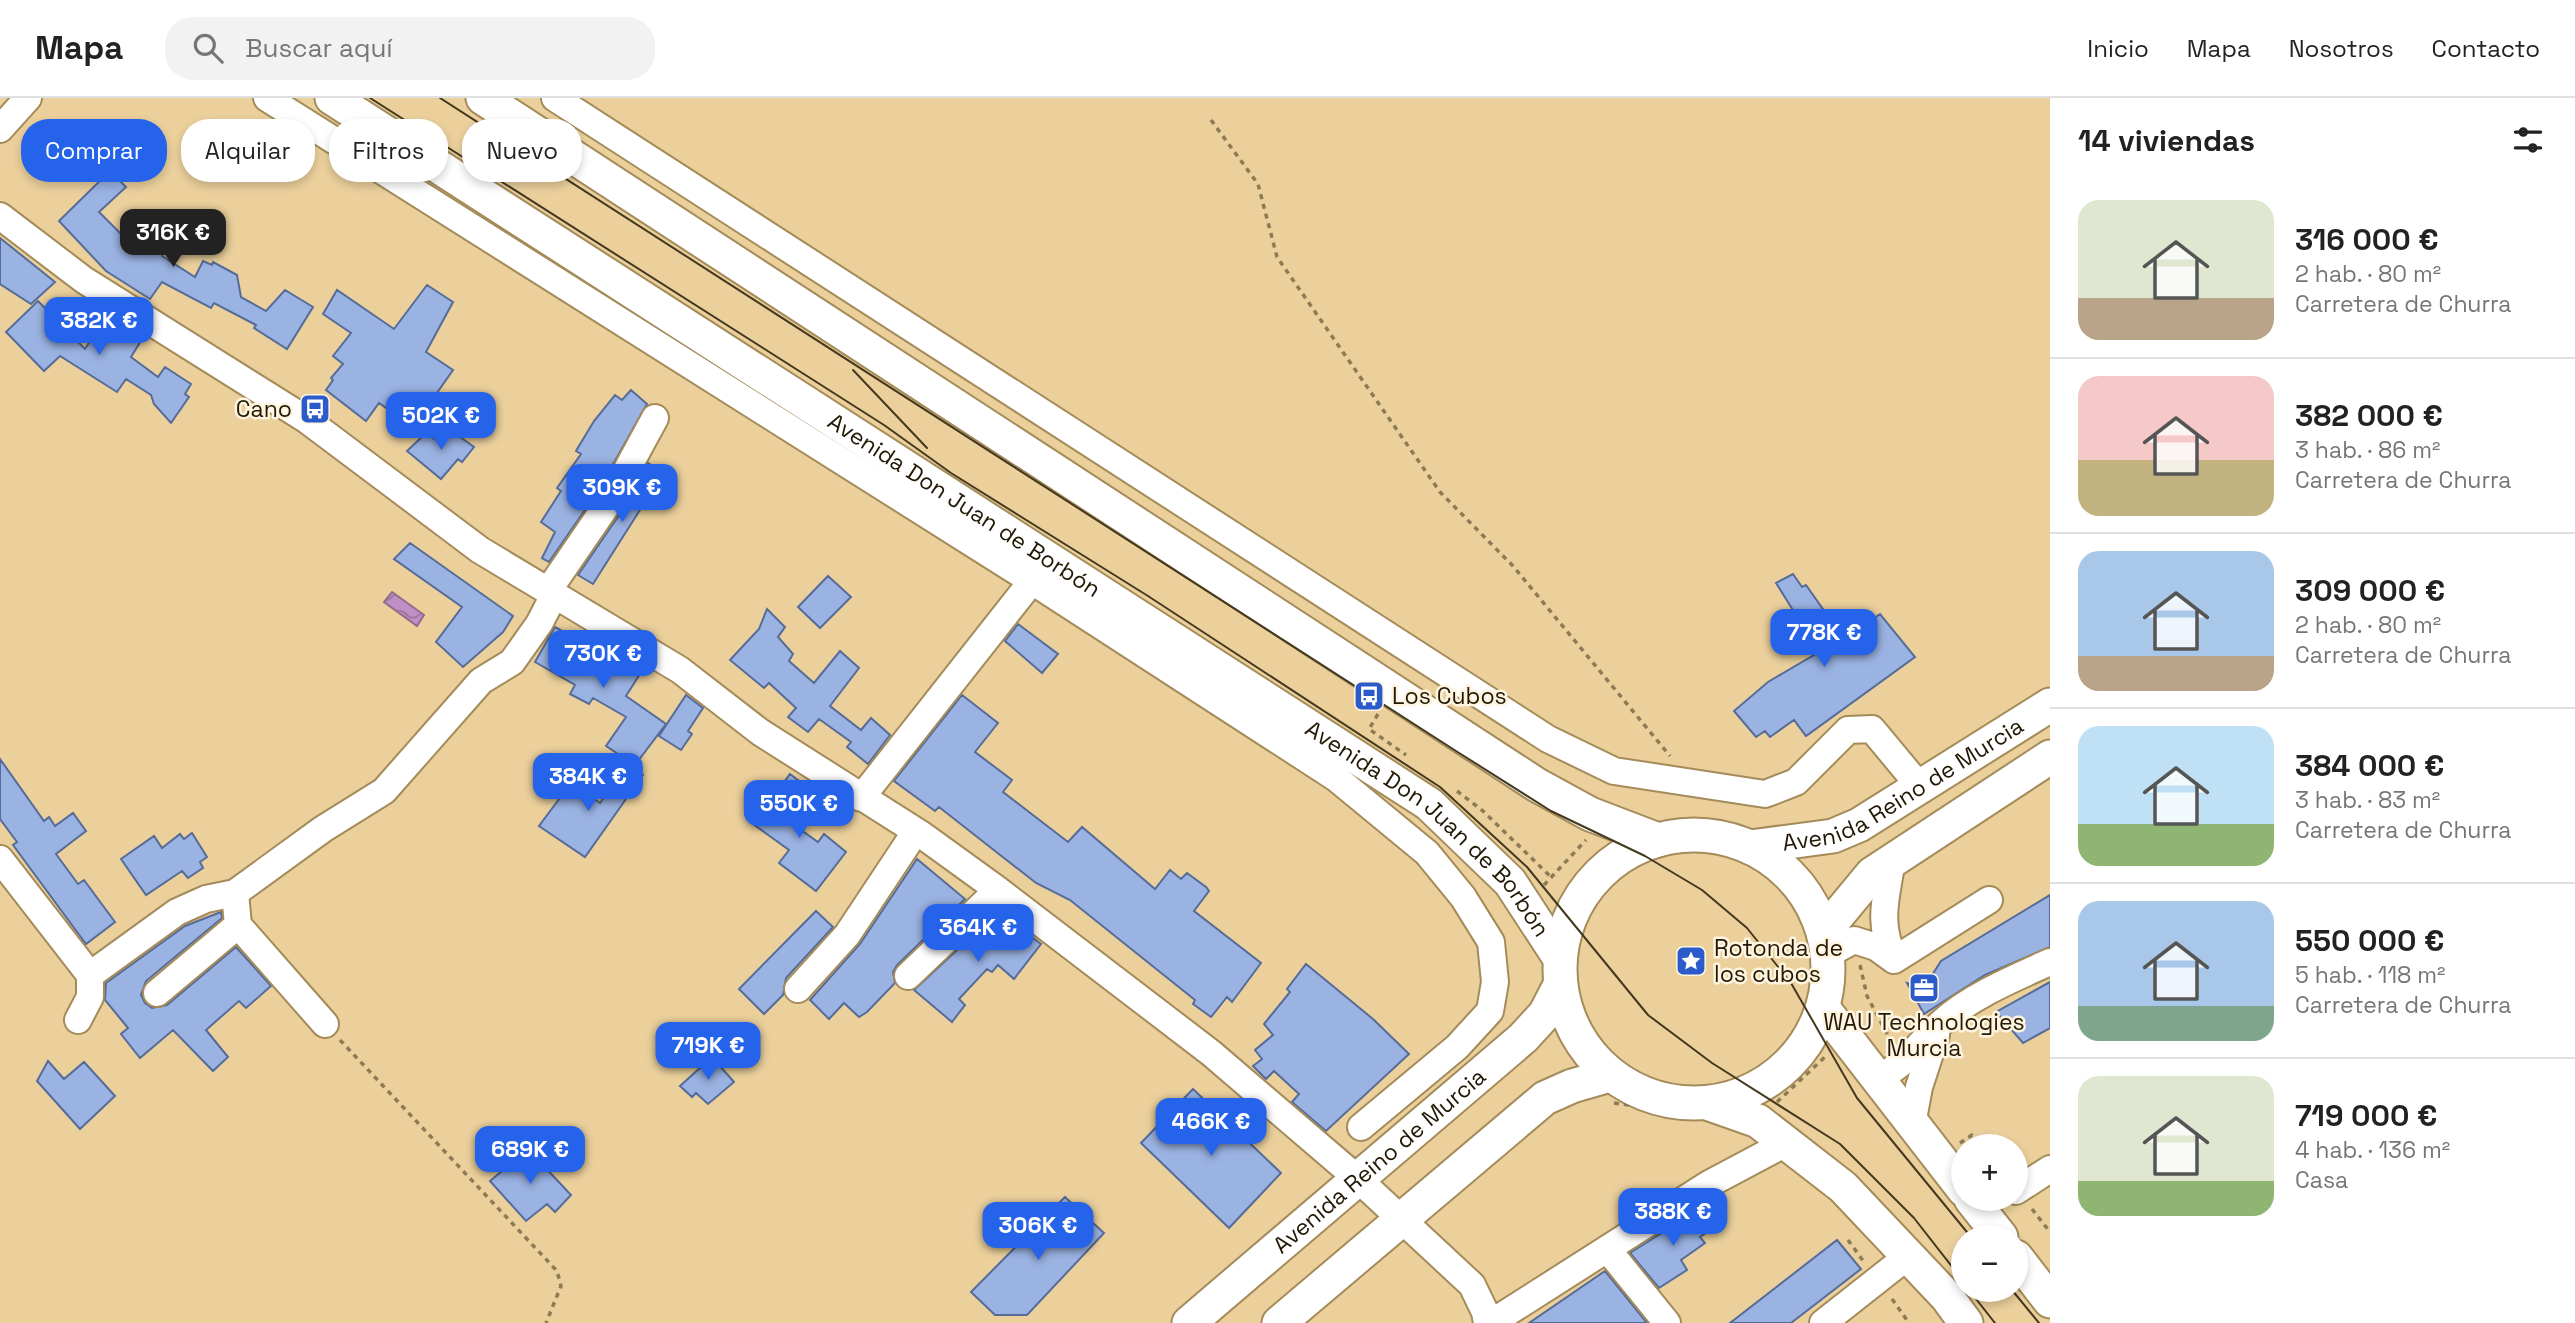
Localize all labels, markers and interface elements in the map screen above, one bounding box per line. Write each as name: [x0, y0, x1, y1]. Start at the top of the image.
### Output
search box: [165, 17, 655, 80]
text: Mapa: [35, 27, 123, 69]
icon: search: [189, 29, 227, 67]
text: Buscar aquí: [245, 31, 393, 65]
text: Inicio: [2087, 33, 2149, 64]
text: Mapa: [2187, 33, 2251, 64]
text: Nosotros: [2289, 33, 2394, 64]
text: Contacto: [2432, 33, 2540, 64]
chip: Comprar: [21, 119, 167, 182]
chip: Alquilar: [181, 119, 315, 182]
chip: Filtros: [329, 119, 448, 182]
chip: Nuevo: [462, 119, 582, 182]
text: 14 viviendas: [2078, 121, 2255, 160]
icon: filters: [2509, 121, 2547, 159]
pin: 316K €: [116, 209, 230, 269]
text: 316K €: [136, 217, 210, 247]
text: 316 000 €: [2295, 220, 2439, 259]
icon: home: [2134, 228, 2218, 312]
text: 2 hab. · 80 m²: [2295, 259, 2441, 289]
text: Carretera de Churra: [2295, 289, 2512, 319]
pin: 382K €: [42, 298, 156, 357]
text: 382K €: [60, 305, 138, 335]
bus stop icon: Cano: [298, 392, 332, 426]
pin: 502K €: [384, 392, 498, 452]
place label: Cano: [236, 394, 292, 424]
text: 382 000 €: [2295, 396, 2443, 435]
text: 502K €: [402, 400, 480, 430]
icon: home: [2134, 404, 2218, 488]
street label: Avenida Don Juan de Borbón: [822, 406, 1107, 604]
text: 3 hab. · 86 m²: [2295, 435, 2440, 465]
pin: 309K €: [565, 464, 679, 524]
text: Carretera de Churra: [2295, 465, 2512, 495]
text: 309K €: [583, 472, 661, 502]
text: 309 000 €: [2295, 571, 2445, 610]
icon: home: [2134, 579, 2218, 663]
pin: 778K €: [1767, 610, 1881, 669]
text: 2 hab. · 80 m²: [2295, 610, 2441, 640]
text: 778K €: [1786, 617, 1862, 647]
pin: 730K €: [546, 630, 660, 690]
text: 730K €: [564, 638, 642, 668]
text: Carretera de Churra: [2295, 640, 2512, 670]
bus stop icon: Los Cubos: [1352, 679, 1386, 713]
place label: Los Cubos: [1392, 681, 1507, 711]
street label: Avenida Reino de Murcia: [1780, 710, 2029, 858]
street label: Avenida Don Juan de Borbón: [1300, 713, 1557, 942]
text: 384 000 €: [2295, 746, 2444, 785]
pin: 384K €: [531, 754, 645, 813]
icon: home: [2134, 754, 2218, 838]
text: 384K €: [549, 761, 627, 791]
pin: 550K €: [742, 780, 856, 840]
text: 3 hab. · 83 m²: [2295, 785, 2440, 815]
text: 550K €: [760, 788, 838, 818]
text: Carretera de Churra: [2295, 815, 2512, 845]
pin: 364K €: [921, 904, 1035, 964]
text: 364K €: [939, 912, 1017, 942]
text: 550 000 €: [2295, 921, 2444, 960]
icon: home: [2134, 929, 2218, 1013]
place label: Rotonda de los cubos: [1714, 933, 1843, 989]
place icon: Rotonda de los cubos: [1674, 944, 1708, 978]
text: 5 hab. · 118 m²: [2295, 960, 2446, 990]
office icon: WAU Technologies Murcia: [1907, 971, 1941, 1005]
text: Carretera de Churra: [2295, 990, 2512, 1020]
place label: WAU Technologies Murcia: [1823, 1007, 2025, 1063]
pin: 719K €: [651, 1023, 765, 1082]
text: 719K €: [672, 1030, 744, 1060]
street label: Avenida Reino de Murcia: [1266, 1061, 1492, 1260]
text: 719 000 €: [2295, 1096, 2437, 1135]
pin: 466K €: [1154, 1098, 1268, 1158]
icon: home: [2134, 1104, 2218, 1188]
text: 466K €: [1172, 1106, 1250, 1136]
pin: 689K €: [473, 1126, 587, 1186]
text: 689K €: [491, 1134, 569, 1164]
map controls: [1951, 1134, 2028, 1302]
button: +: [1951, 1134, 2028, 1211]
text: 4 hab. · 136 m²: [2295, 1135, 2450, 1165]
text: Casa: [2295, 1165, 2348, 1195]
pin: 388K €: [1616, 1188, 1730, 1248]
text: 388K €: [1634, 1196, 1712, 1226]
pin: 306K €: [981, 1202, 1095, 1262]
text: 306K €: [999, 1210, 1077, 1240]
button: −: [1951, 1225, 2028, 1302]

